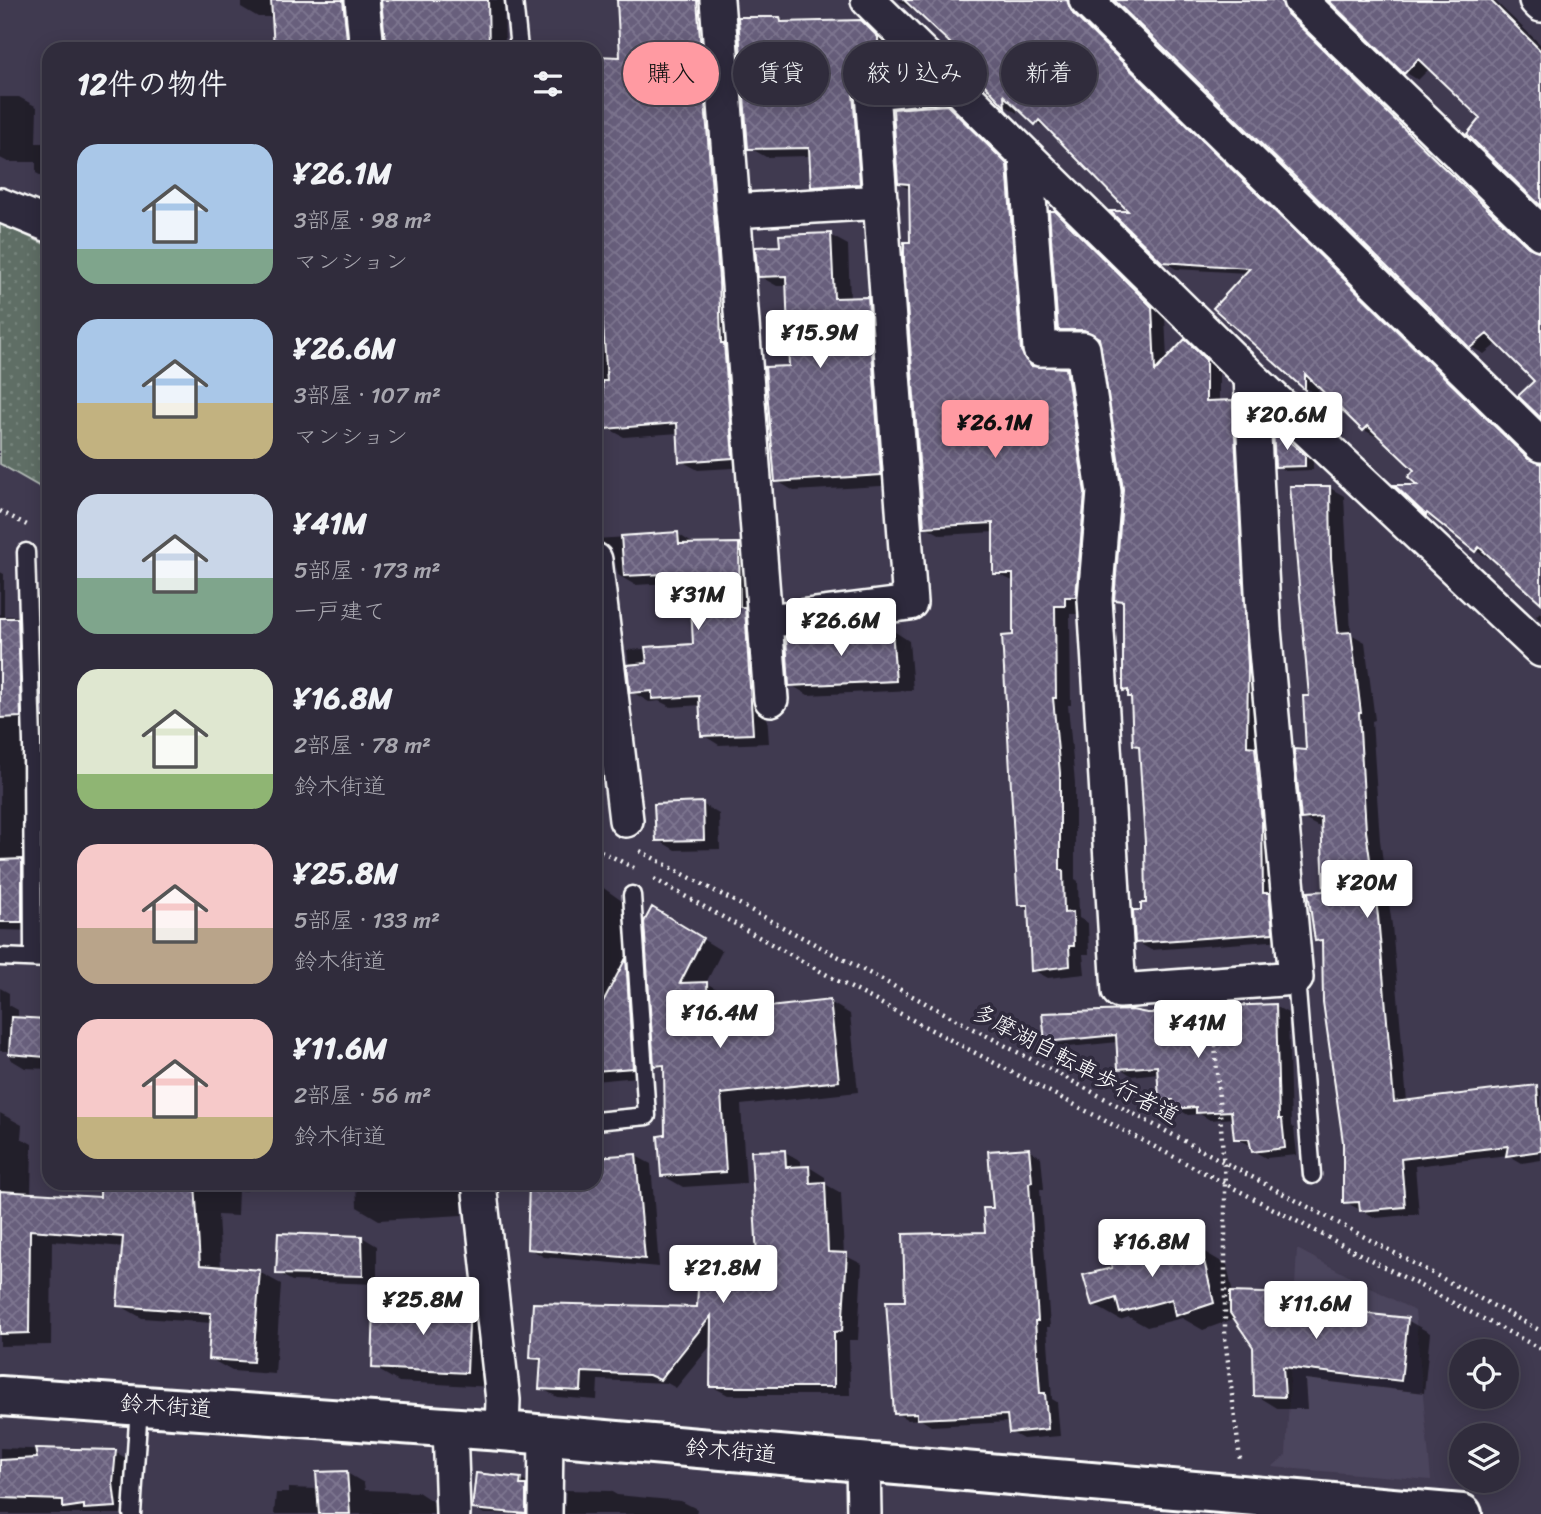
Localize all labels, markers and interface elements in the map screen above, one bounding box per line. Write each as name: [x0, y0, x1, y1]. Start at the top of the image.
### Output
chip: 購入: [623, 42, 719, 105]
chip: 賃貸: [733, 42, 829, 105]
chip: 絞り込み: [843, 42, 987, 105]
chip: 新着: [1001, 42, 1097, 105]
text: 12件の物件: [77, 57, 227, 111]
icon: filters: [529, 65, 567, 103]
text: ¥26.1M: [294, 146, 391, 200]
icon: home: [133, 172, 217, 256]
text: 3部屋 · 98 m²: [294, 200, 431, 241]
text: マンション: [294, 241, 408, 282]
pin: ¥15.9M: [763, 310, 877, 370]
text: ¥15.9M: [782, 312, 858, 353]
text: ¥26.6M: [294, 321, 396, 375]
icon: home: [133, 347, 217, 431]
text: 3部屋 · 107 m²: [294, 375, 441, 416]
pin: ¥20.6M: [1230, 392, 1344, 452]
text: ¥20.6M: [1247, 394, 1327, 435]
pin: ¥26.1M: [938, 400, 1052, 460]
text: ¥26.1M: [958, 402, 1032, 443]
text: マンション: [294, 416, 408, 457]
text: ¥41M: [294, 496, 367, 550]
icon: home: [133, 522, 217, 606]
text: 5部屋 · 173 m²: [294, 550, 441, 591]
pin: ¥31M: [657, 572, 739, 632]
text: ¥31M: [671, 574, 725, 615]
text: 一戸建て: [294, 591, 386, 632]
pin: ¥26.6M: [784, 598, 898, 658]
text: ¥26.6M: [802, 600, 880, 641]
text: ¥16.8M: [294, 671, 392, 725]
icon: home: [133, 697, 217, 781]
text: 2部屋 · 78 m²: [294, 725, 431, 766]
text: 鈴木街道: [294, 766, 386, 807]
text: ¥25.8M: [294, 846, 398, 900]
pin: ¥20M: [1326, 860, 1408, 920]
text: ¥20M: [1337, 862, 1397, 903]
icon: home: [133, 872, 217, 956]
text: 5部屋 · 133 m²: [294, 900, 440, 941]
text: 鈴木街道: [294, 941, 386, 982]
pin: ¥16.4M: [663, 990, 777, 1050]
text: ¥16.4M: [682, 992, 758, 1033]
street label: 多摩湖自転車歩行者道: [965, 992, 1187, 1136]
pin: ¥41M: [1157, 1000, 1239, 1060]
text: ¥41M: [1170, 1002, 1226, 1043]
text: ¥11.6M: [294, 1021, 387, 1075]
icon: home: [133, 1047, 217, 1131]
text: 2部屋 · 56 m²: [294, 1075, 431, 1116]
text: 鈴木街道: [294, 1116, 386, 1157]
pin: ¥16.8M: [1095, 1220, 1209, 1279]
text: ¥16.8M: [1114, 1221, 1190, 1262]
pin: ¥21.8M: [666, 1246, 780, 1305]
text: ¥21.8M: [685, 1247, 761, 1288]
pin: ¥25.8M: [366, 1278, 480, 1337]
text: ¥25.8M: [383, 1279, 463, 1320]
pin: ¥11.6M: [1259, 1282, 1373, 1341]
text: ¥11.6M: [1280, 1283, 1352, 1324]
map controls: [1449, 1339, 1519, 1493]
button: locate: [1449, 1339, 1519, 1409]
street label: 鈴木街道: [119, 1382, 213, 1430]
button: layers: [1449, 1423, 1519, 1493]
street label: 鈴木街道: [683, 1427, 779, 1475]

